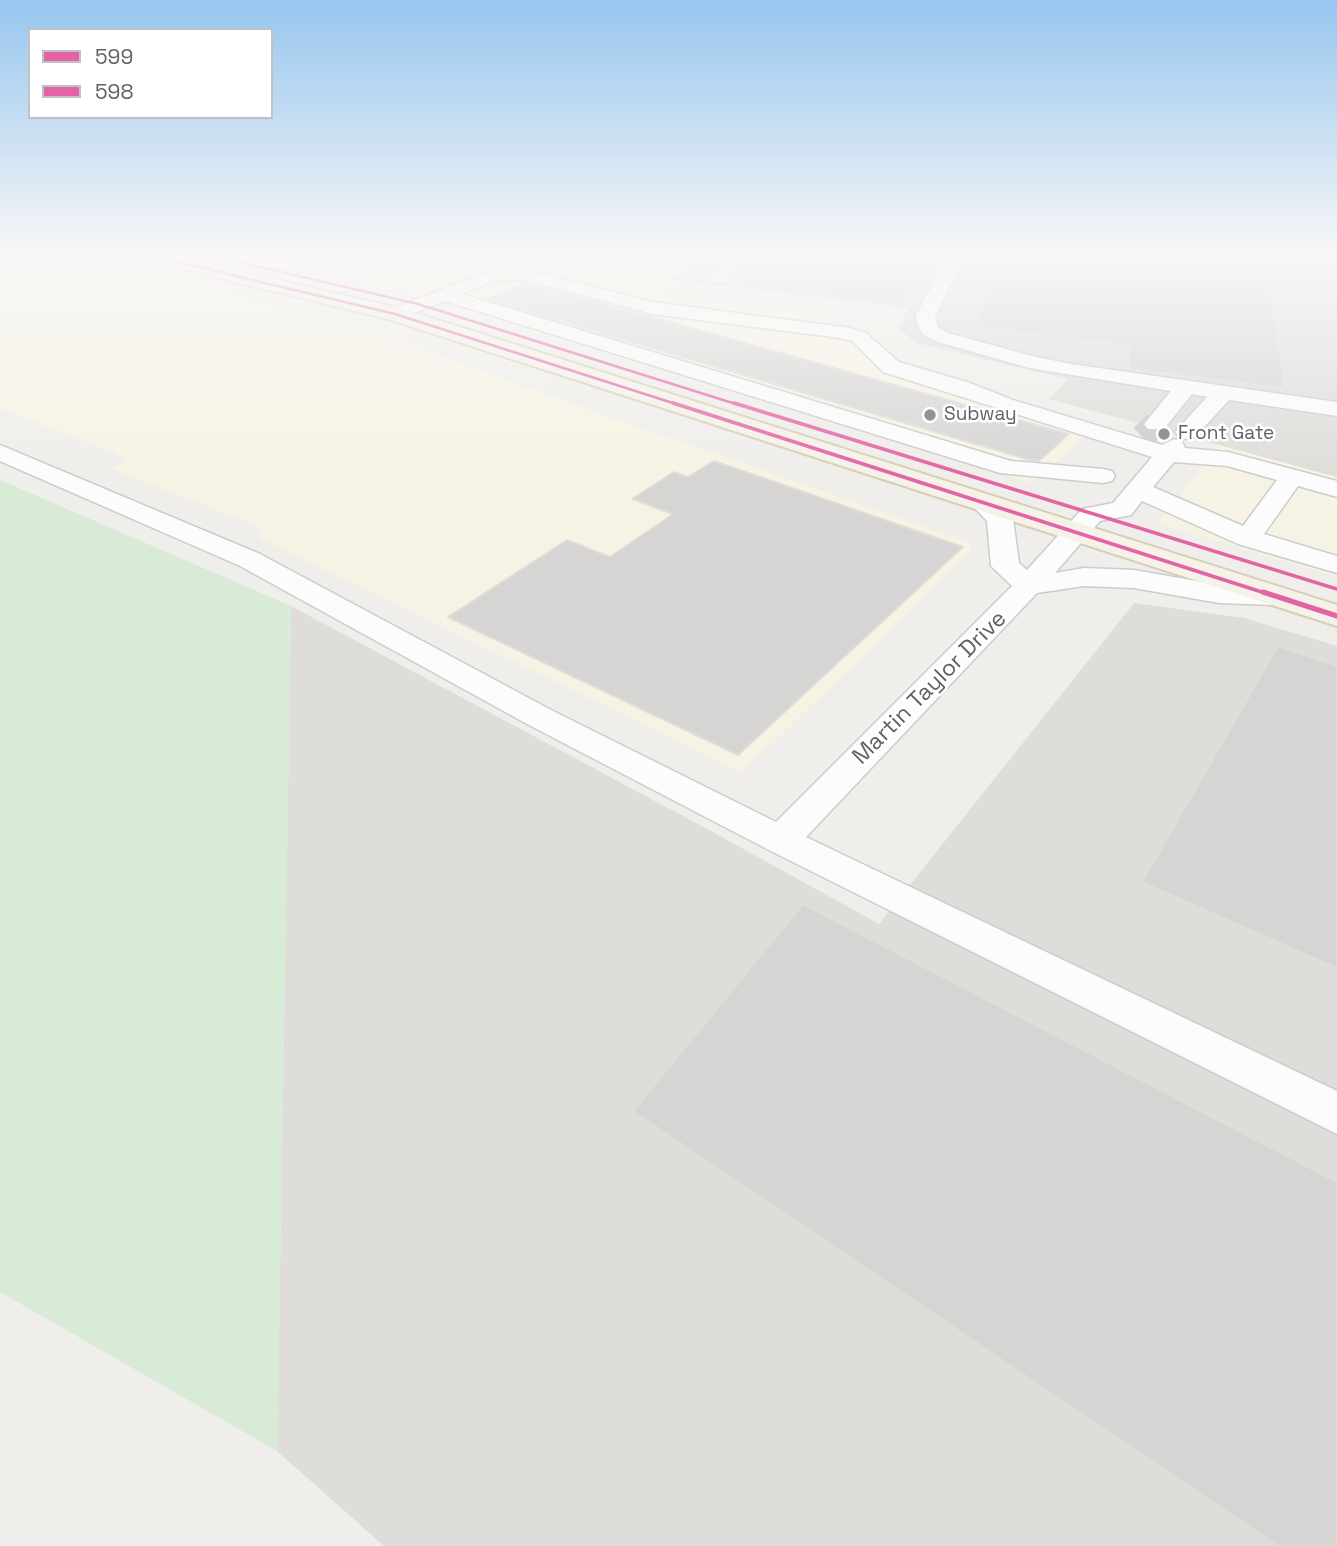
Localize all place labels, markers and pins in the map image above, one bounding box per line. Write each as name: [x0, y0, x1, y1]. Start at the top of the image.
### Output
place label: Subway: [944, 404, 1017, 426]
marker: Subway: [922, 407, 938, 423]
place label: Front Gate: [1178, 423, 1274, 445]
marker: Front Gate: [1156, 426, 1172, 442]

